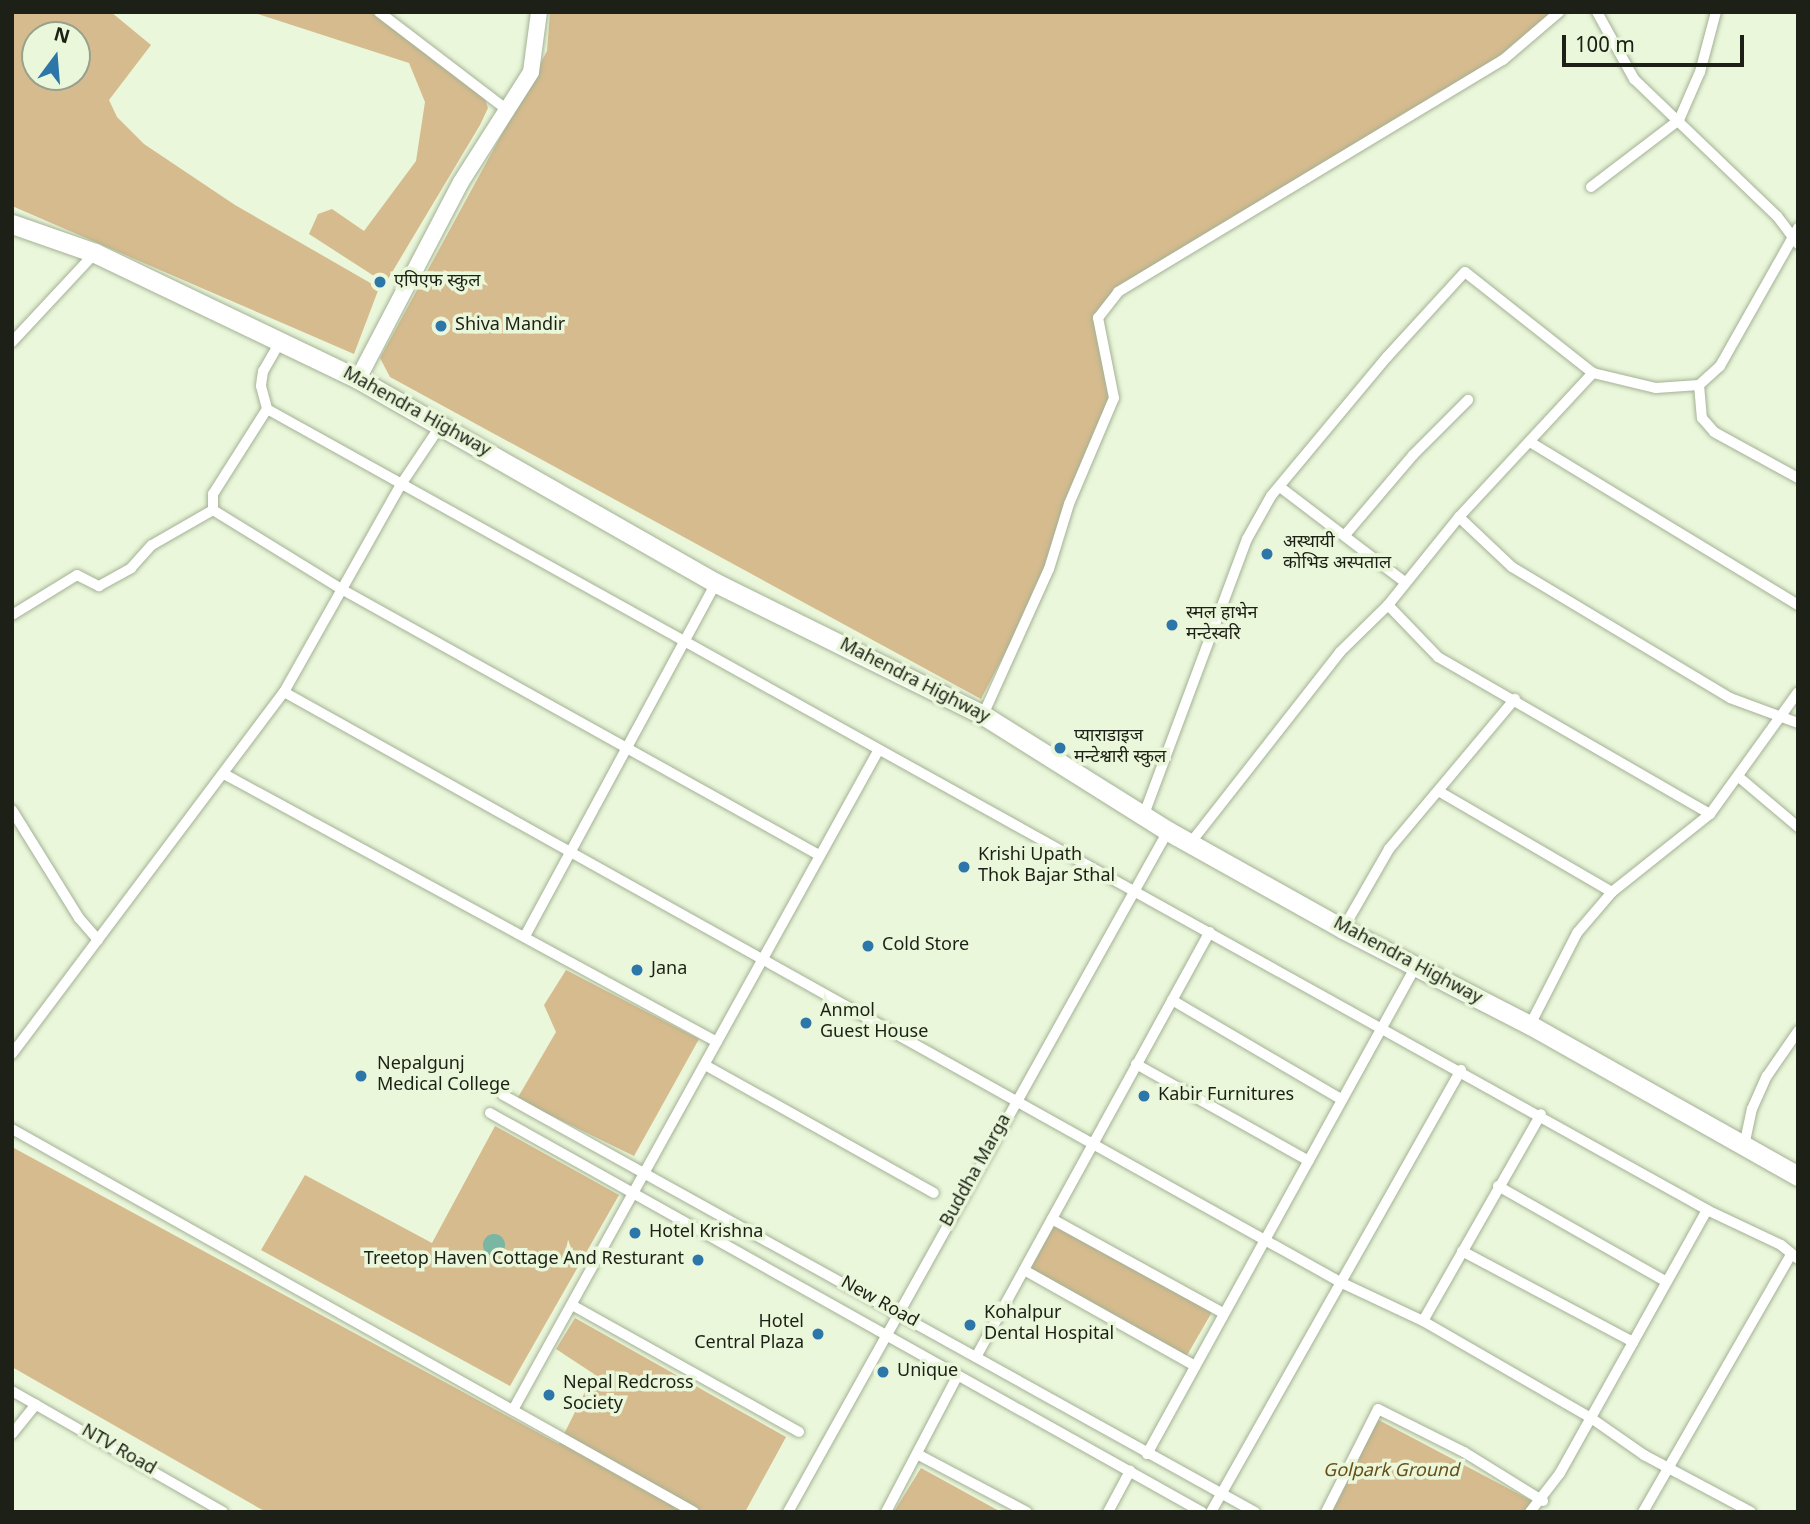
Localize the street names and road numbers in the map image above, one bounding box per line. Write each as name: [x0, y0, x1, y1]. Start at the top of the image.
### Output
street label: Mahendra Highway: [338, 363, 494, 463]
street label: Mahendra Highway: [835, 635, 993, 729]
street label: Mahendra Highway: [1329, 914, 1485, 1010]
street label: Buddha Marga: [937, 1111, 1017, 1231]
street label: New Road: [836, 1273, 922, 1333]
street label: NTV Road: [77, 1421, 159, 1481]

